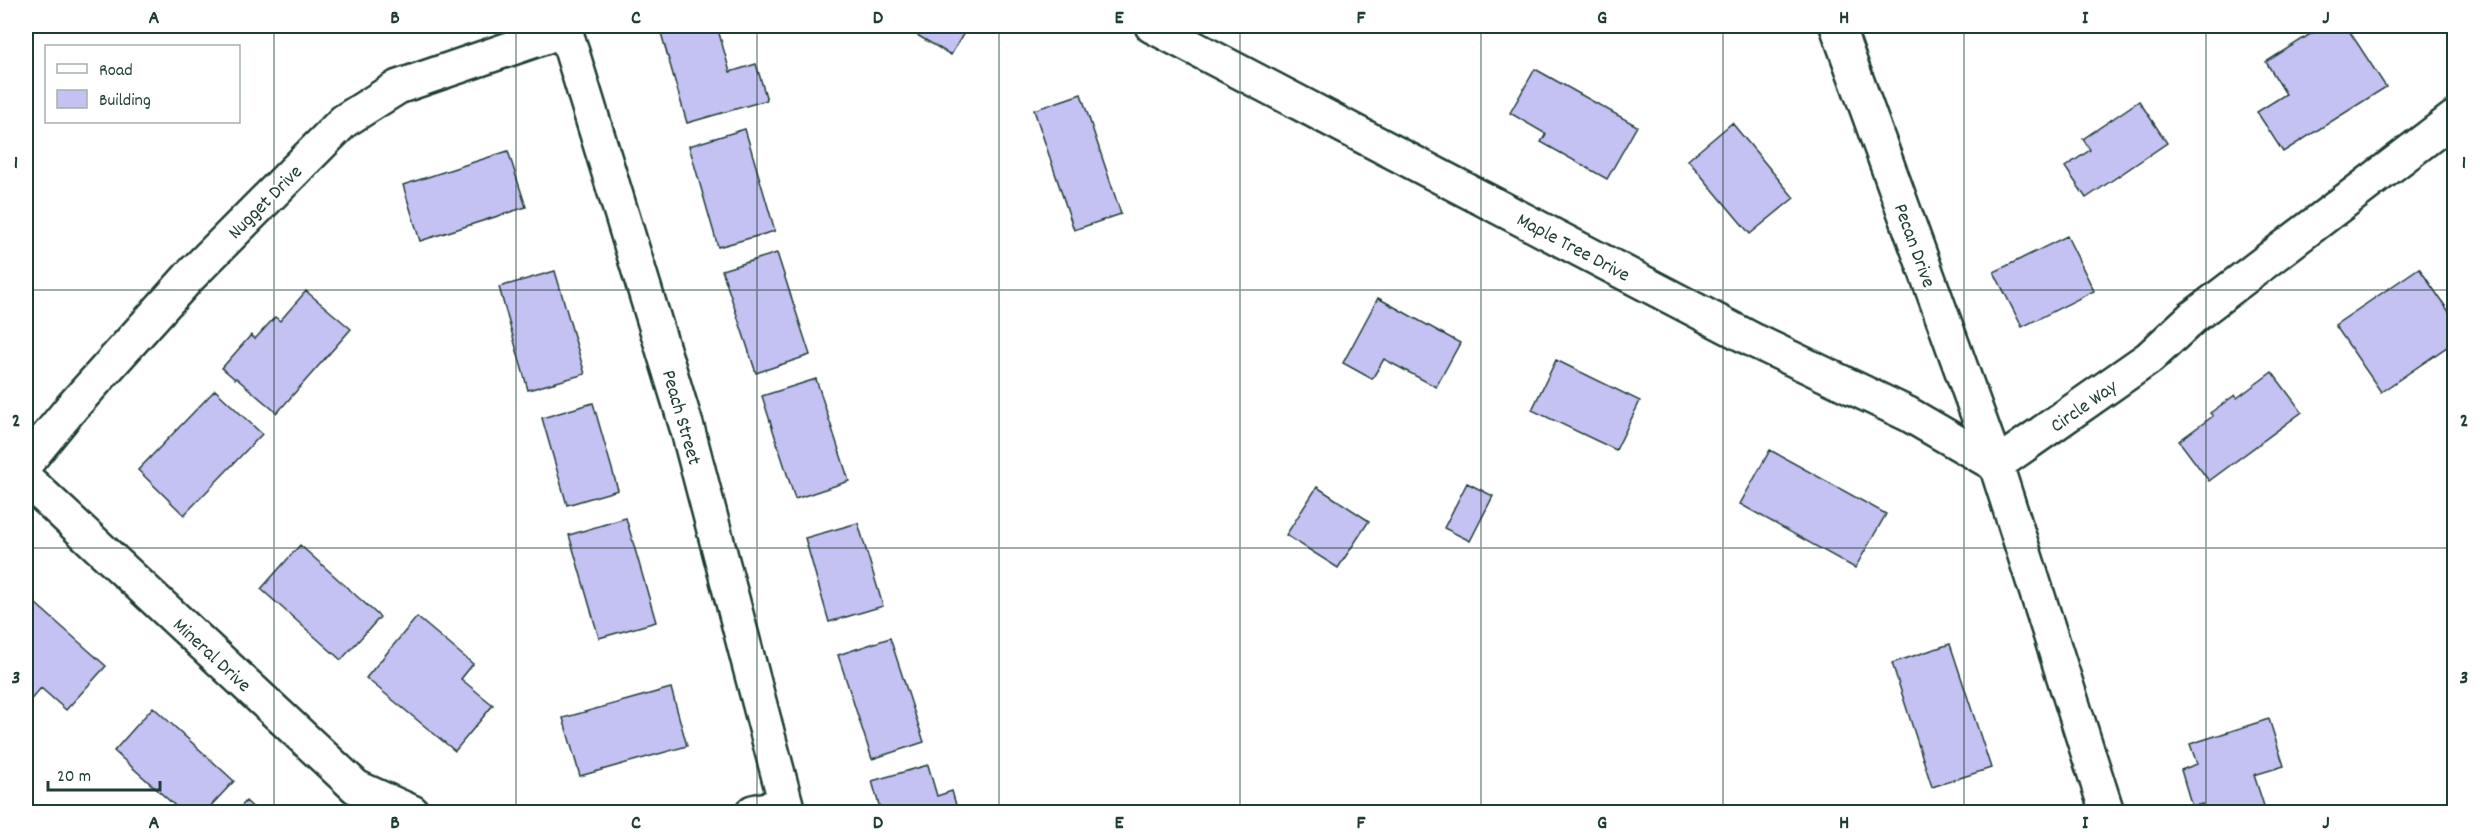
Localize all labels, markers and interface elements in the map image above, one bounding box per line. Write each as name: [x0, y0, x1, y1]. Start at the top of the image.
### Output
text: A: [149, 5, 160, 33]
text: B: [390, 5, 400, 33]
text: C: [631, 5, 641, 33]
text: D: [873, 5, 884, 33]
text: E: [1114, 5, 1124, 33]
text: F: [1357, 5, 1367, 33]
text: G: [1597, 5, 1607, 33]
text: H: [1839, 5, 1849, 33]
text: I: [2082, 5, 2089, 33]
text: J: [2322, 5, 2330, 33]
legend: [45, 45, 240, 123]
text: Road: [99, 59, 133, 84]
text: Building: [99, 89, 151, 114]
text: 1: [14, 150, 18, 178]
text: 1: [2462, 150, 2466, 178]
street label: Nugget Drive: [223, 159, 310, 247]
street label: Pecan Drive: [1885, 200, 1941, 292]
street label: Maple Tree Drive: [1511, 207, 1634, 290]
street label: Peach Street: [653, 367, 707, 469]
street label: Circle Way: [2046, 374, 2125, 441]
text: 2: [12, 408, 20, 436]
text: 2: [2460, 408, 2468, 436]
street label: Mineral Drive: [166, 612, 257, 700]
text: 3: [12, 665, 20, 693]
text: 3: [2460, 665, 2468, 693]
scale bar: [48, 754, 160, 792]
text: 20 m: [57, 765, 91, 790]
text: A: [149, 810, 160, 838]
text: B: [390, 810, 400, 838]
text: C: [631, 810, 641, 838]
text: D: [873, 810, 884, 838]
text: E: [1114, 810, 1124, 838]
text: F: [1357, 810, 1367, 838]
text: G: [1597, 810, 1607, 838]
text: H: [1839, 810, 1849, 838]
text: I: [2082, 810, 2089, 838]
text: J: [2322, 810, 2330, 838]

